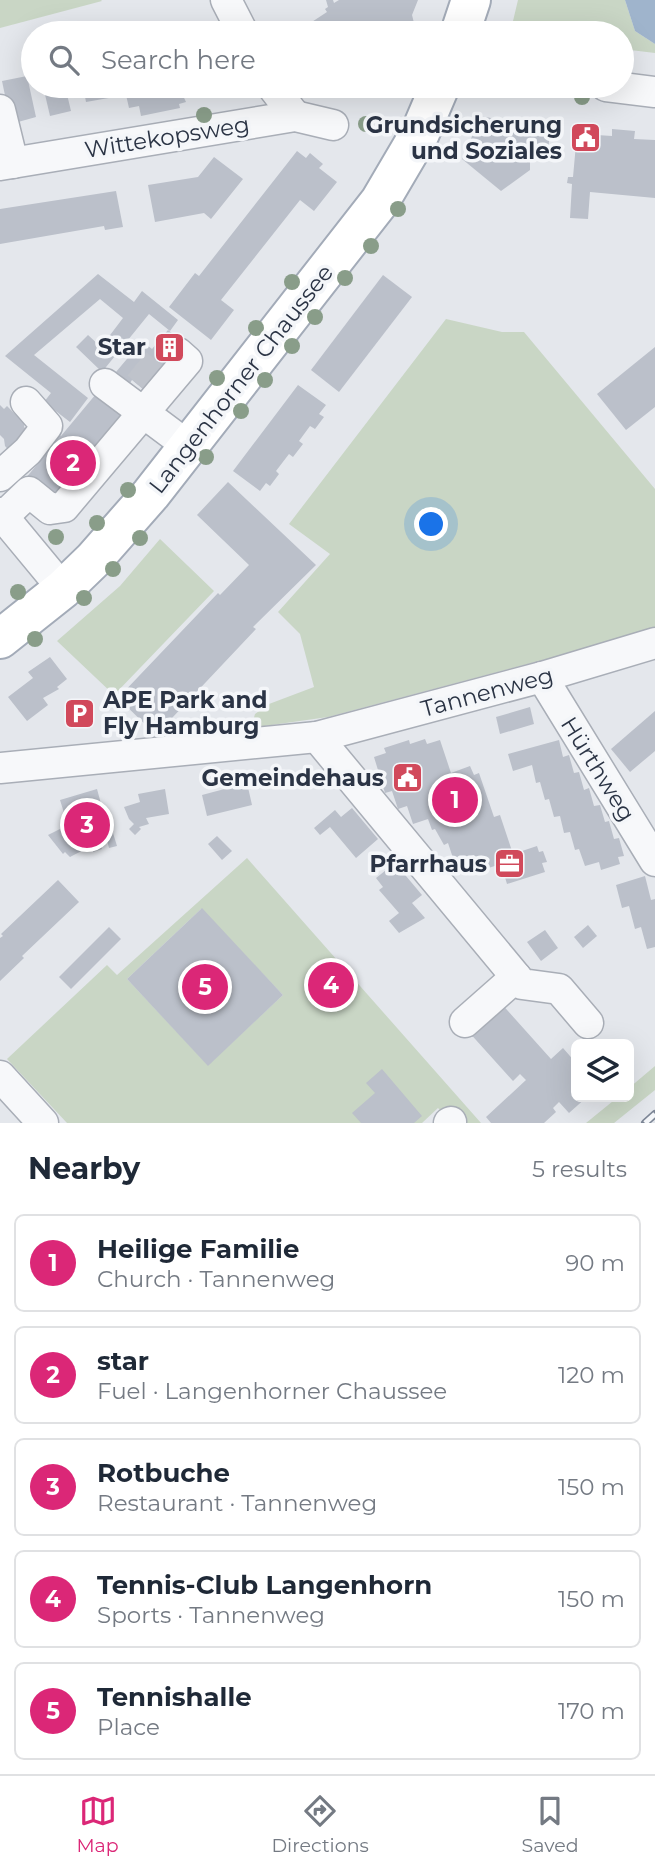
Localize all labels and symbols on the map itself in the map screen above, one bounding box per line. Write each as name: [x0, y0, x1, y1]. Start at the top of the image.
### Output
street label: Wittekopsweg: [82, 110, 252, 164]
place label: Grundsicherung und Soziales: [366, 111, 562, 165]
public building icon: Grundsicherung und Soziales: [568, 121, 602, 155]
street label: Langenhorner Chaussee: [143, 259, 339, 499]
building icon: Star: [152, 330, 186, 364]
place label: Star: [98, 333, 146, 361]
pin: 2: [50, 437, 96, 489]
your location: [414, 507, 448, 541]
street label: Tannenweg: [418, 661, 556, 723]
place label: APE Park and Fly Hamburg: [102, 686, 267, 740]
parking icon: APE Park and Fly Hamburg: [63, 696, 97, 730]
street label: Hürthweg: [555, 712, 641, 826]
public building icon: Gemeindehaus: [390, 761, 424, 795]
place label: Gemeindehaus: [202, 764, 384, 792]
pin: 1: [432, 774, 478, 826]
pin: 3: [64, 799, 110, 851]
office icon: Pfarrhaus: [493, 847, 527, 881]
place label: Pfarrhaus: [369, 850, 487, 878]
pin: 4: [308, 959, 354, 1011]
pin: 5: [182, 961, 228, 1013]

